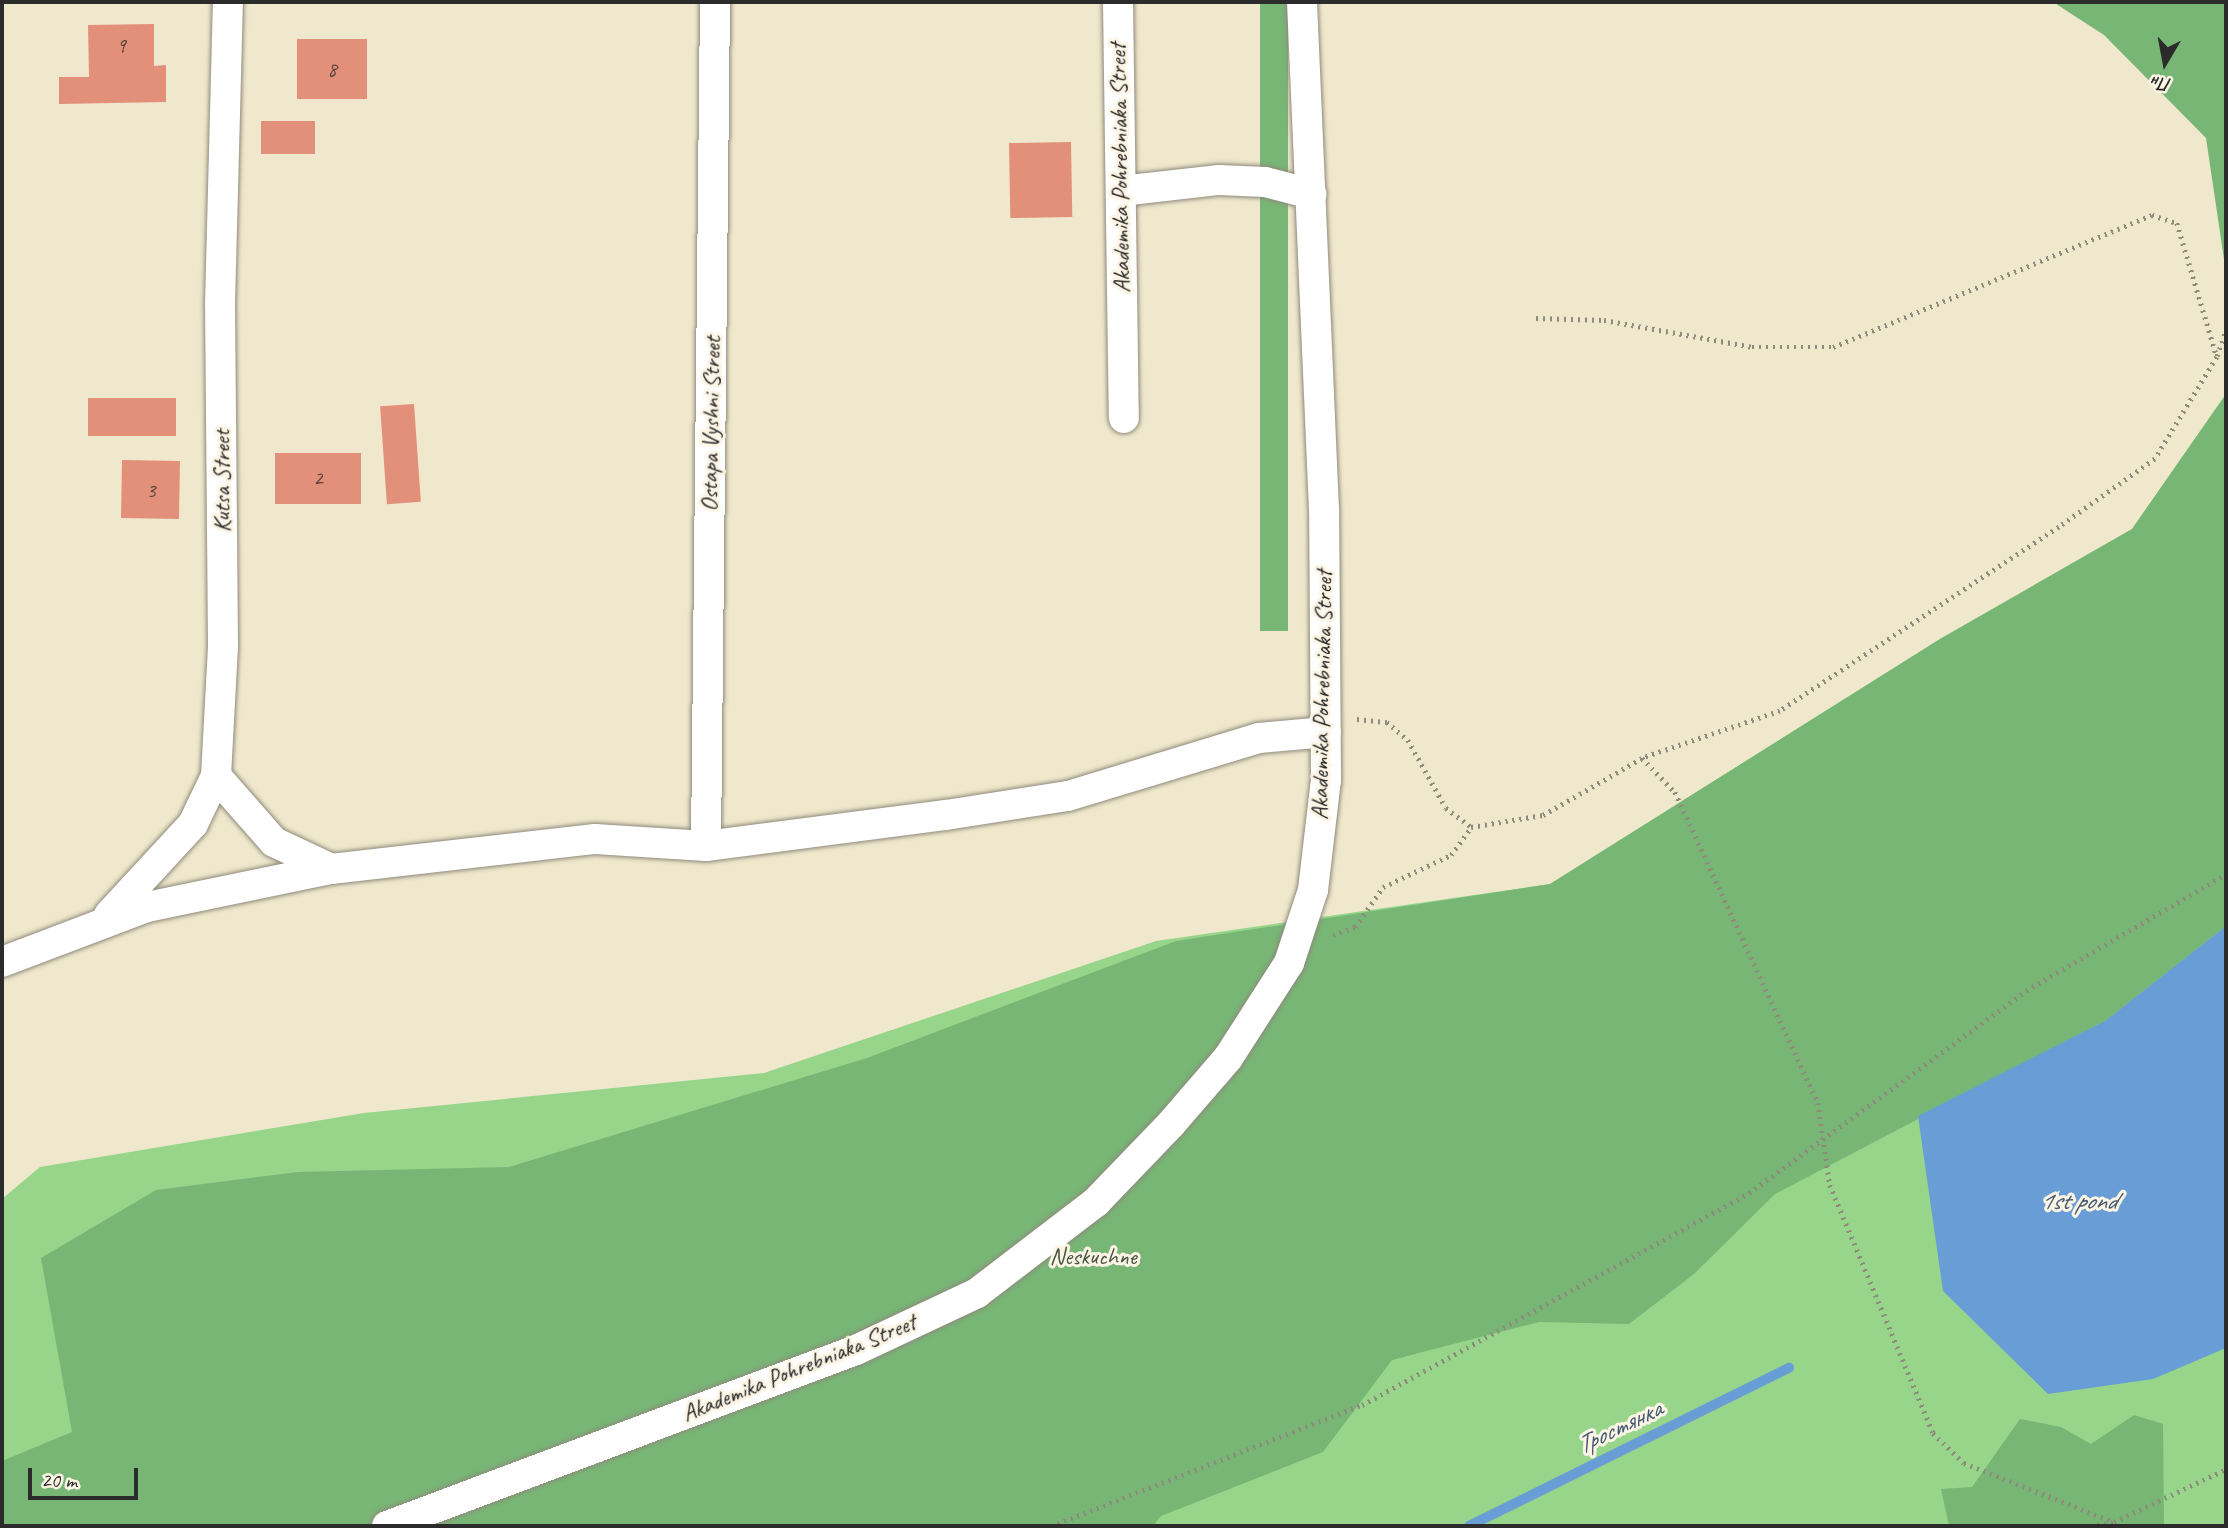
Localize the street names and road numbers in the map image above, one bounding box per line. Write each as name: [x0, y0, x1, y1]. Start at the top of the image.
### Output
street label: Akademika Pohrebniaka Street: [1103, 42, 1137, 294]
street label: Ostapa Vyshni Street: [695, 336, 727, 512]
street label: Kutsa Street: [208, 429, 236, 533]
street label: Akademika Pohrebniaka Street: [1305, 569, 1339, 821]
street label: Akademika Pohrebniaka Street: [677, 1308, 921, 1428]

